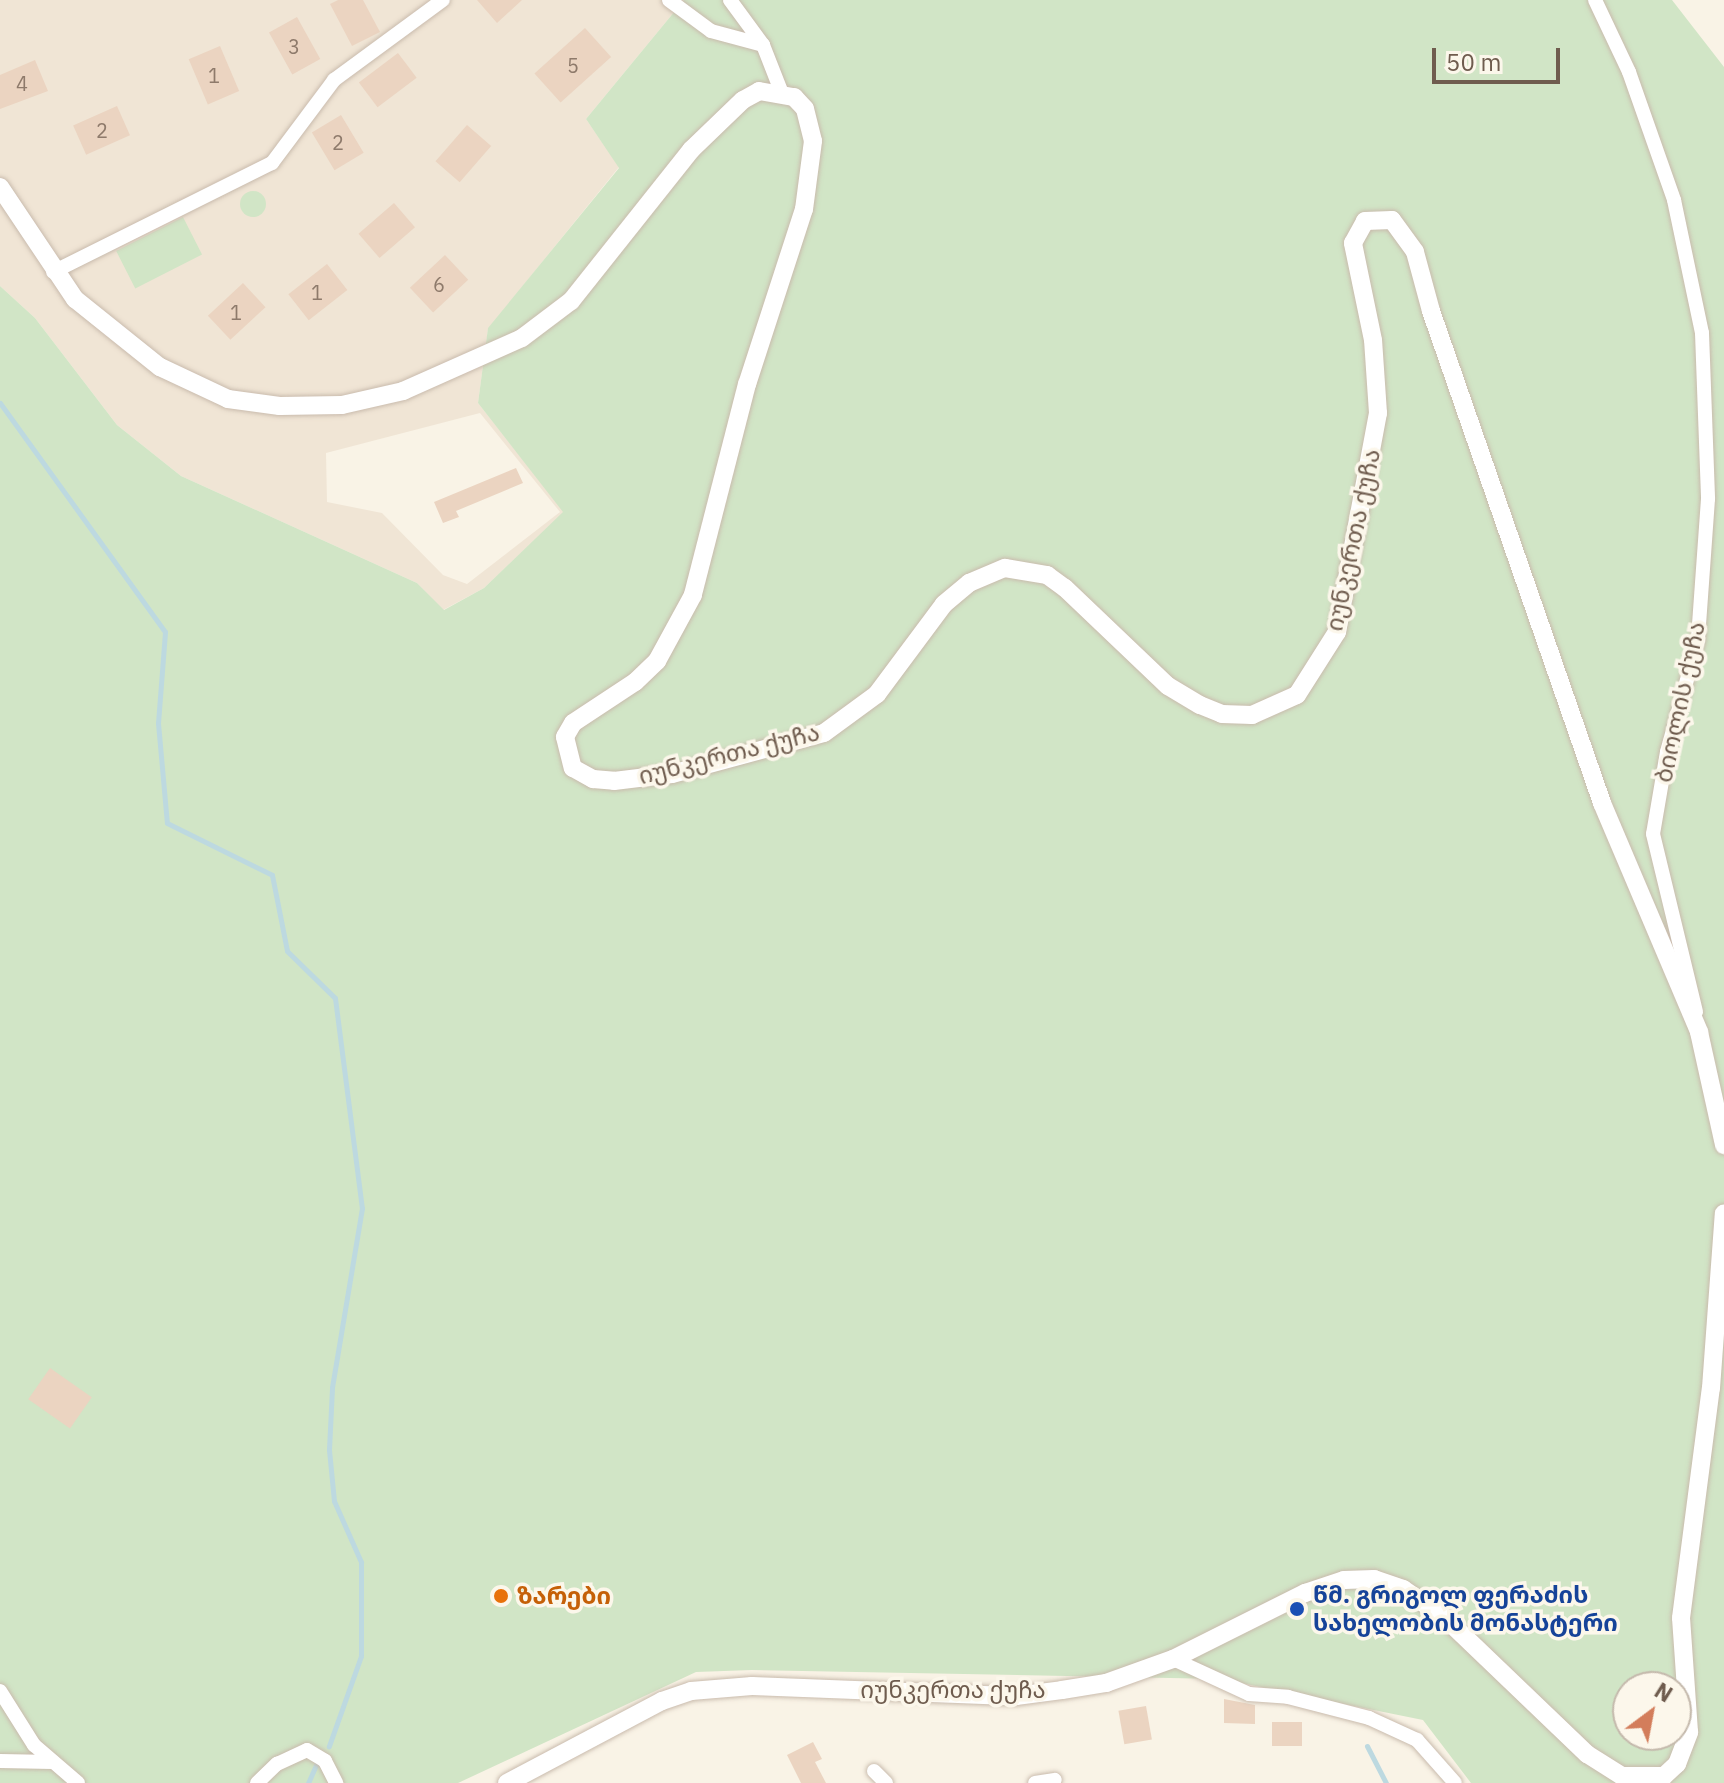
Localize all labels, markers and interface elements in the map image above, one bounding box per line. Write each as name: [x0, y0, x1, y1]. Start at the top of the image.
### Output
scale bar: [1436, 32, 1564, 82]
house number: 3: [288, 34, 300, 58]
text: 50 m: [1446, 46, 1501, 78]
house number: 5: [567, 53, 579, 77]
house number: 1: [208, 63, 220, 87]
house number: 4: [16, 71, 28, 95]
house number: 2: [96, 118, 108, 142]
house number: 2: [332, 130, 344, 154]
house number: 6: [433, 272, 445, 296]
house number: 1: [311, 280, 323, 304]
house number: 1: [230, 300, 242, 324]
street label: იუნკერთა ქუჩა: [1320, 446, 1386, 634]
street label: ბიოლის ქუჩა: [1649, 619, 1711, 785]
street label: იუნკერთა ქუჩა: [636, 718, 822, 790]
place label: წმ. გრიგოლ ფერაძის სახელობის მონასტერი: [1313, 1581, 1618, 1637]
place label: ზარები: [517, 1582, 611, 1610]
marker: ზარები: [492, 1587, 510, 1605]
marker: წმ. გრიგოლ ფერაძის სახელობის მონასტერი: [1288, 1600, 1306, 1618]
north arrow: [1612, 1671, 1692, 1751]
text: N: [1649, 1675, 1678, 1708]
street label: იუნკერთა ქუჩა: [860, 1676, 1046, 1704]

